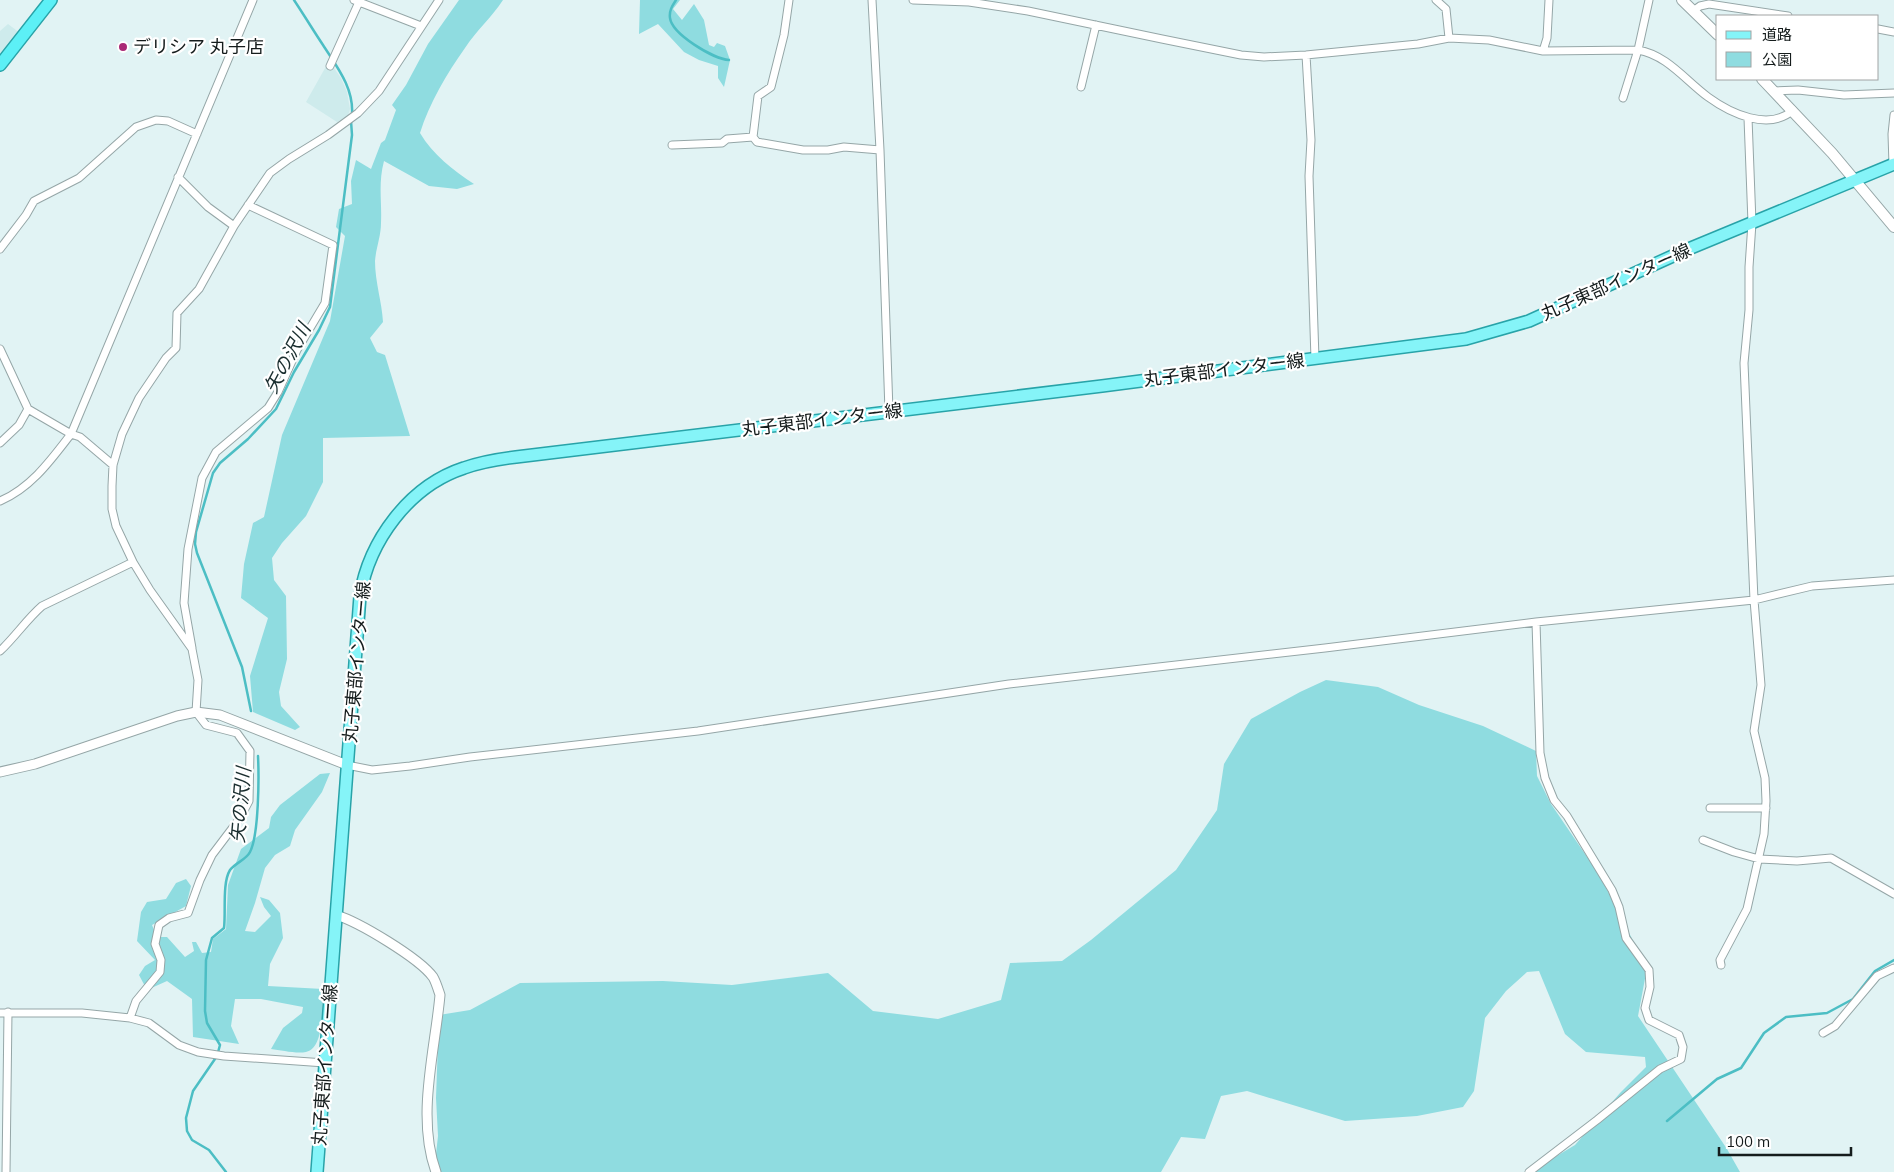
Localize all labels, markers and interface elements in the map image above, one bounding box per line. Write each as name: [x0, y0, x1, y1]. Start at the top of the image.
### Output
legend: [1716, 15, 1879, 80]
text: 道路: [1762, 25, 1792, 44]
place label: デリシア 丸子店: [133, 35, 264, 58]
marker: デリシア 丸子店: [117, 41, 129, 53]
text: 公園: [1762, 50, 1792, 69]
street label: 丸子東部インター線: [1537, 238, 1694, 325]
water label: 矢の沢川: [259, 317, 316, 397]
street label: 丸子東部インター線: [1142, 348, 1306, 391]
street label: 丸子東部インター線: [740, 398, 904, 441]
street label: 丸子東部インター線: [338, 580, 375, 744]
water label: 矢の沢川: [225, 764, 255, 844]
street label: 丸子東部インター線: [307, 983, 342, 1147]
scale bar: [1719, 1124, 1852, 1156]
text: 100 m: [1726, 1132, 1770, 1151]

